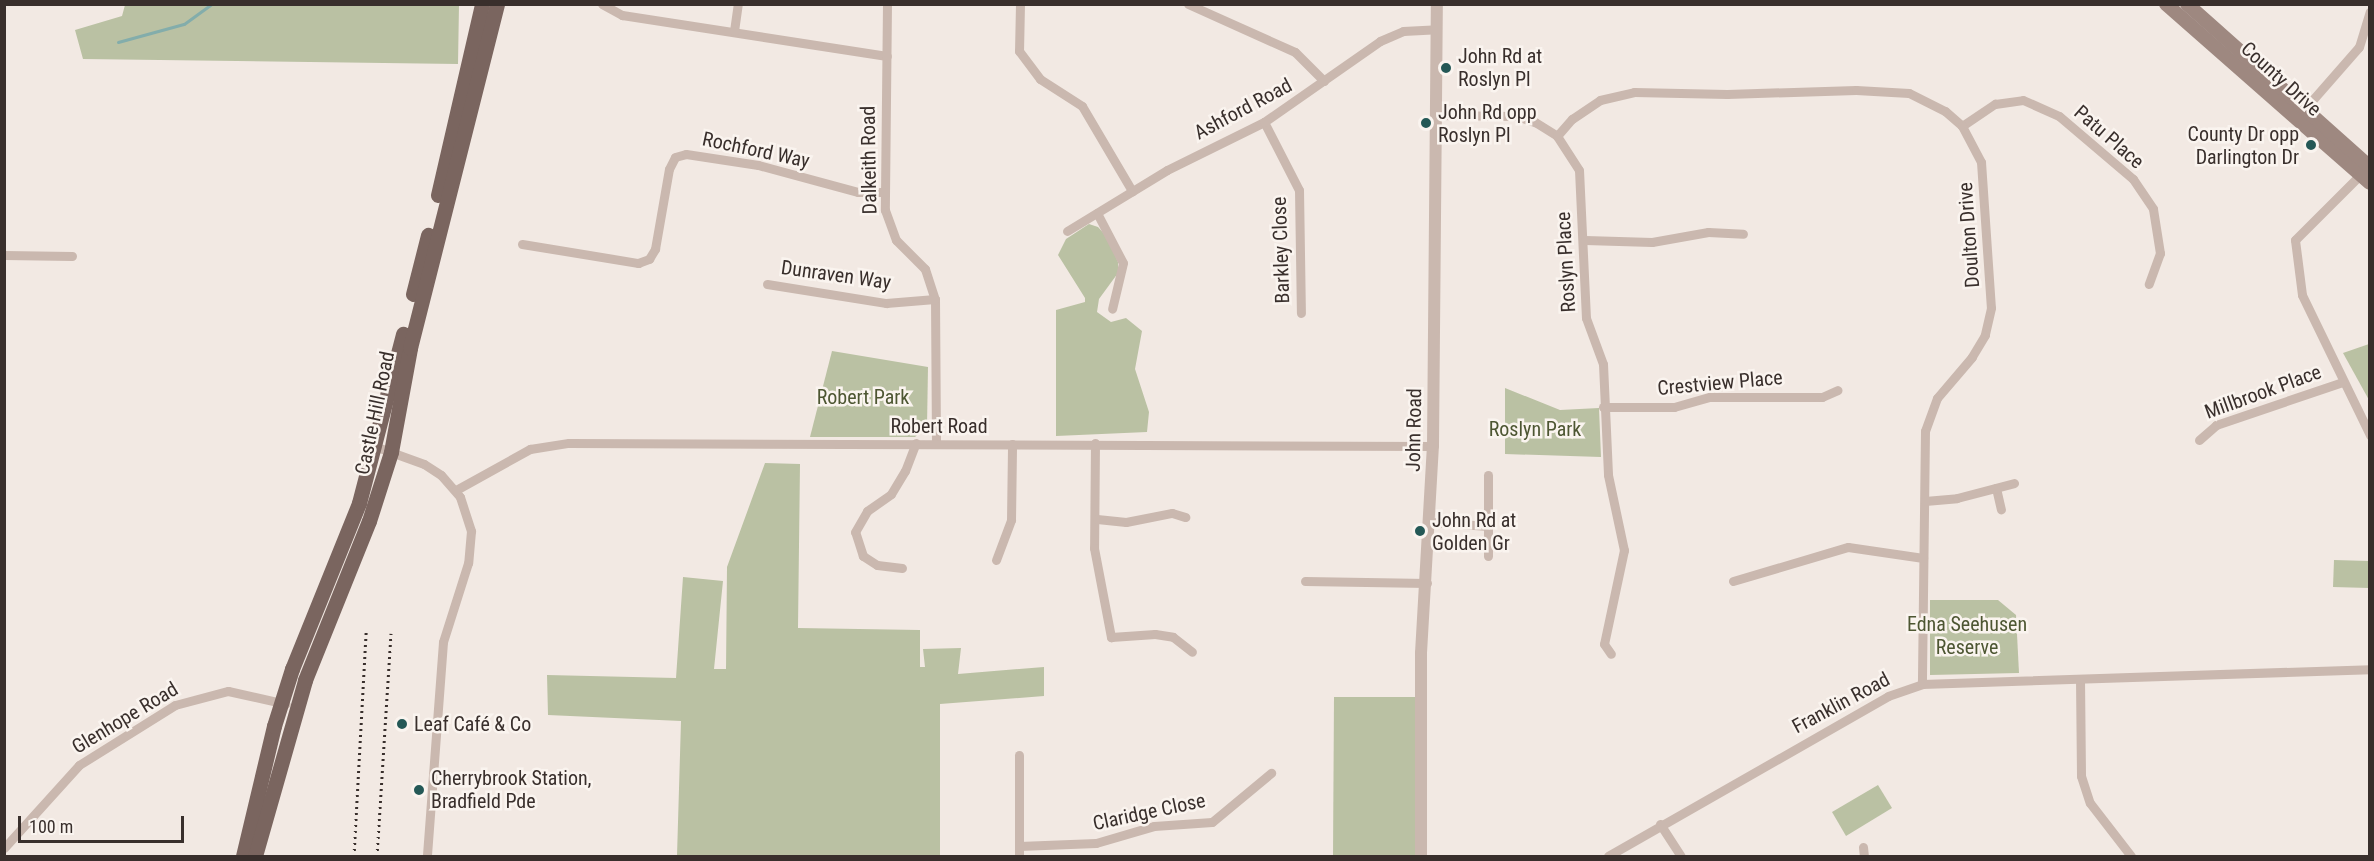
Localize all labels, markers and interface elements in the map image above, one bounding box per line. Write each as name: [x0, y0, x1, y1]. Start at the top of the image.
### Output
street label: County Drive: [2236, 37, 2326, 121]
place label: John Rd at Roslyn Pl: [1458, 45, 1542, 92]
marker: John Rd at Roslyn Pl: [1439, 61, 1453, 75]
street label: Ashford Road: [1190, 73, 1296, 145]
place label: John Rd opp Roslyn Pl: [1438, 100, 1537, 147]
street label: Patu Place: [2069, 100, 2149, 174]
street label: Dalkeith Road: [856, 105, 882, 215]
marker: John Rd opp Roslyn Pl: [1419, 116, 1433, 130]
place label: County Dr opp Darlington Dr: [2188, 122, 2299, 169]
street label: Rochford Way: [700, 127, 812, 173]
marker: County Dr opp Darlington Dr: [2304, 138, 2318, 152]
street label: Doulton Drive: [1953, 181, 1985, 289]
street label: Barkley Close: [1267, 196, 1295, 304]
street label: Roslyn Place: [1551, 211, 1581, 313]
street label: Dunraven Way: [780, 255, 892, 295]
street label: Castle Hill Road: [350, 349, 400, 477]
street label: Millbrook Place: [2201, 360, 2325, 424]
street label: Crestview Place: [1656, 366, 1784, 400]
park label: Robert Park: [817, 385, 909, 409]
street label: John Road: [1401, 388, 1427, 472]
street label: Robert Road: [890, 414, 988, 438]
park label: Roslyn Park: [1489, 417, 1581, 441]
place label: John Rd at Golden Gr: [1432, 508, 1516, 555]
marker: John Rd at Golden Gr: [1413, 524, 1427, 538]
park label: Edna Seehusen Reserve: [1907, 613, 2027, 660]
street label: Franklin Road: [1788, 667, 1894, 739]
street label: Glenhope Road: [68, 677, 182, 759]
place label: Leaf Café & Co: [414, 712, 531, 736]
marker: Leaf Café & Co: [395, 717, 409, 731]
place label: Cherrybrook Station, Bradfield Pde: [431, 766, 592, 813]
marker: Cherrybrook Station, Bradfield Pde: [412, 783, 426, 797]
street label: Claridge Close: [1091, 788, 1207, 836]
scale bar: [21, 804, 188, 842]
text: 100 m: [29, 816, 73, 837]

